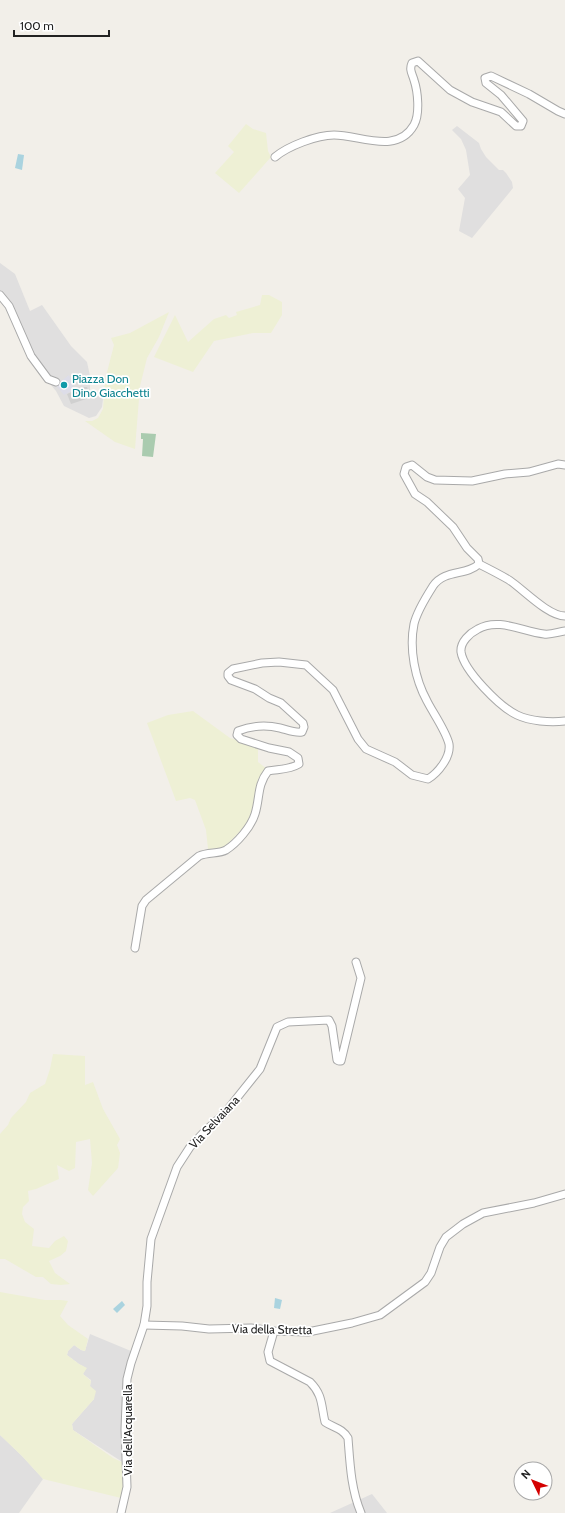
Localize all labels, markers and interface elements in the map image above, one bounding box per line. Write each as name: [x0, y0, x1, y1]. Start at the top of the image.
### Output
scale bar: [14, 12, 109, 38]
text: 100 m: [20, 18, 54, 33]
place label: Piazza Don Dino Giacchetti: [72, 371, 150, 400]
marker: Piazza Don Dino Giacchetti: [59, 380, 69, 390]
street label: Via Selvaiana: [186, 1092, 243, 1152]
street label: Via della Stretta: [232, 1321, 313, 1337]
street label: Via dell'Acquarella: [120, 1384, 135, 1476]
north arrow: [513, 1461, 553, 1501]
text: N: [518, 1467, 533, 1482]

